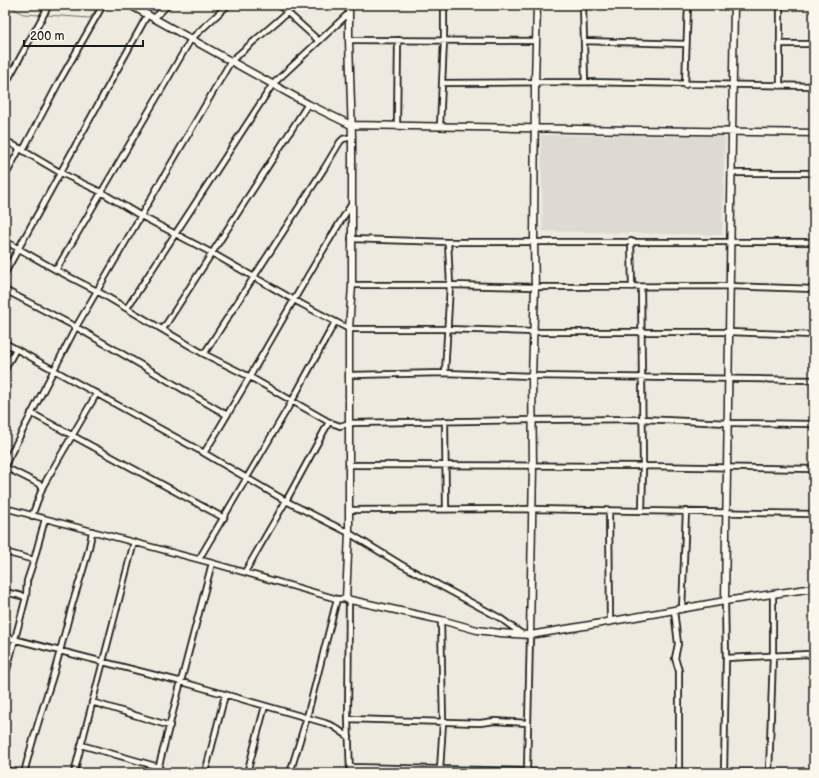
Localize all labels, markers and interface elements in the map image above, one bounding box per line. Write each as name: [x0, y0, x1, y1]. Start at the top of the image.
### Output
scale bar: [24, 22, 143, 48]
text: 200 m: [30, 29, 64, 44]

